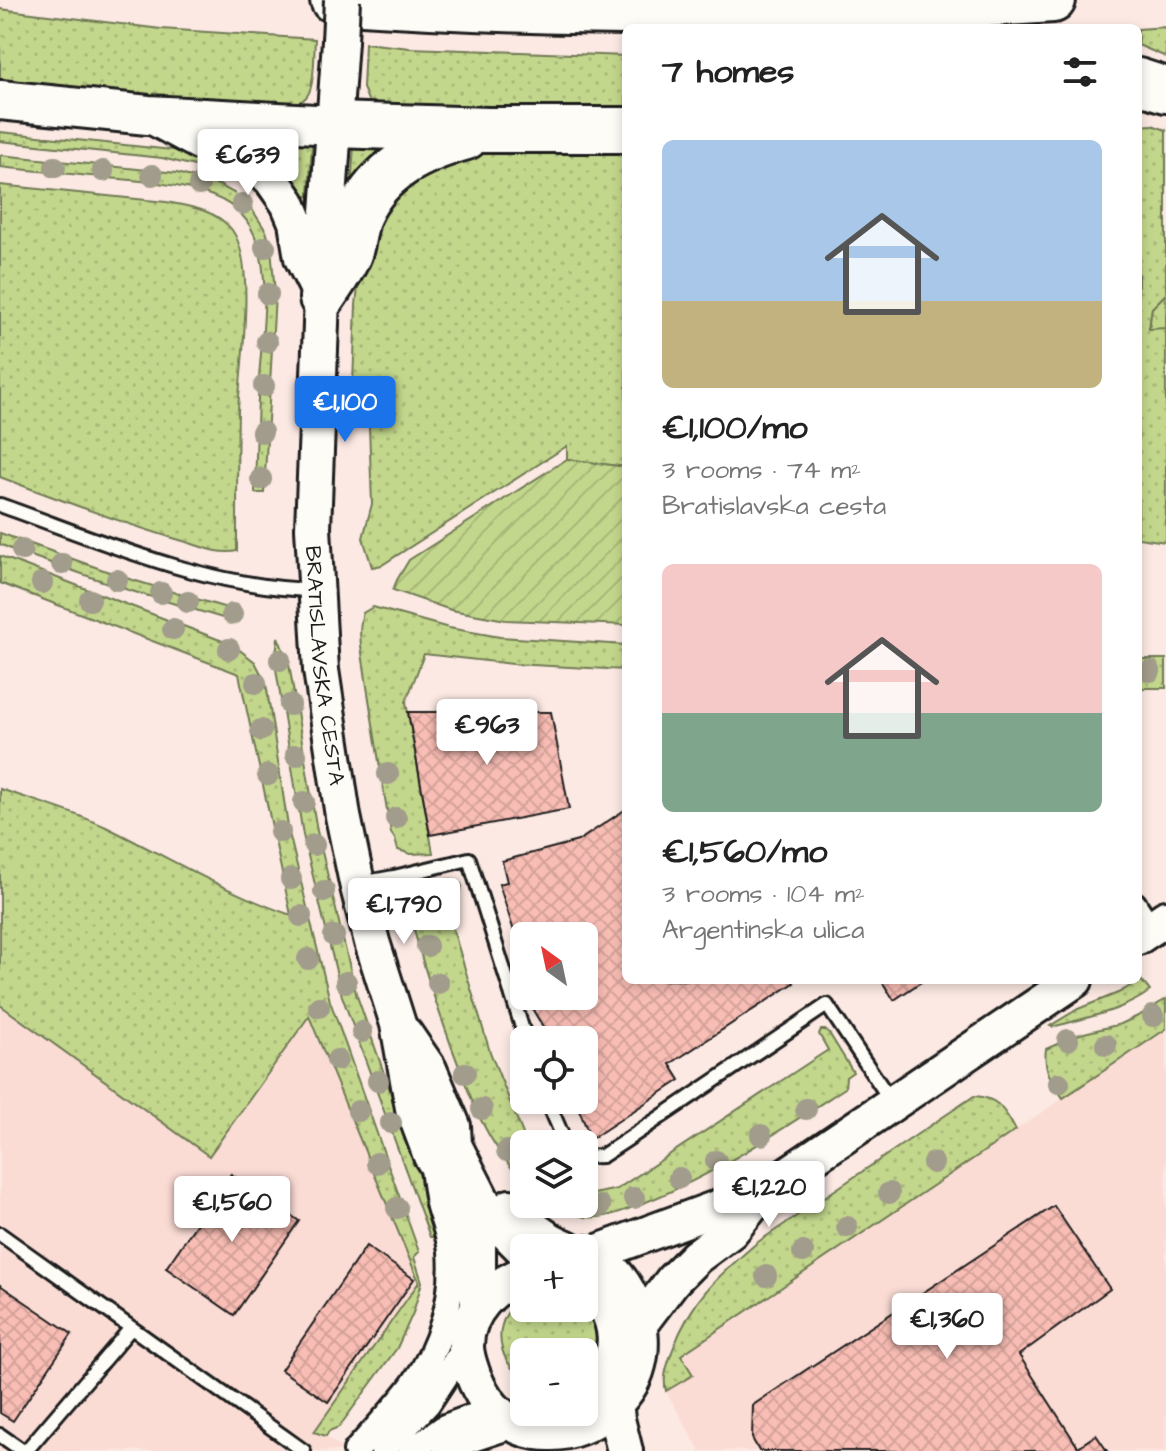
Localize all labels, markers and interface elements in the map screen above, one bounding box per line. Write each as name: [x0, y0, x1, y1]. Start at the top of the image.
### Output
text: 7 homes: [662, 48, 794, 96]
icon: filters: [1058, 50, 1102, 94]
pin: €639: [201, 129, 295, 197]
text: €639: [216, 137, 281, 173]
icon: home: [810, 192, 954, 336]
pin: €1,100: [280, 376, 410, 444]
text: €1,100: [313, 384, 377, 420]
text: €1,100/mo: [662, 404, 808, 452]
text: 3 rooms · 74 m²: [662, 452, 861, 488]
text: Bratislavska cesta: [662, 488, 886, 524]
street label: BRATISLAVSKA CESTA: [297, 545, 352, 788]
icon: home: [810, 616, 954, 760]
pin: €963: [440, 699, 534, 767]
text: €963: [455, 707, 520, 743]
text: €1,560/mo: [662, 828, 827, 876]
text: 3 rooms · 104 m²: [662, 876, 865, 912]
pin: €1,790: [339, 878, 469, 946]
text: €1,790: [366, 886, 442, 922]
text: Argentinska ulica: [662, 912, 865, 948]
north arrow: [510, 922, 598, 1010]
map controls: [510, 922, 598, 1426]
button: locate: [510, 1026, 598, 1114]
button: layers: [510, 1130, 598, 1218]
pin: €1,220: [704, 1161, 834, 1229]
text: €1,220: [732, 1169, 806, 1205]
pin: €1,560: [167, 1176, 297, 1244]
text: €1,560: [192, 1184, 272, 1220]
button: +: [510, 1234, 598, 1322]
pin: €1,360: [882, 1293, 1012, 1361]
text: €1,360: [910, 1301, 984, 1337]
button: −: [510, 1338, 598, 1426]

